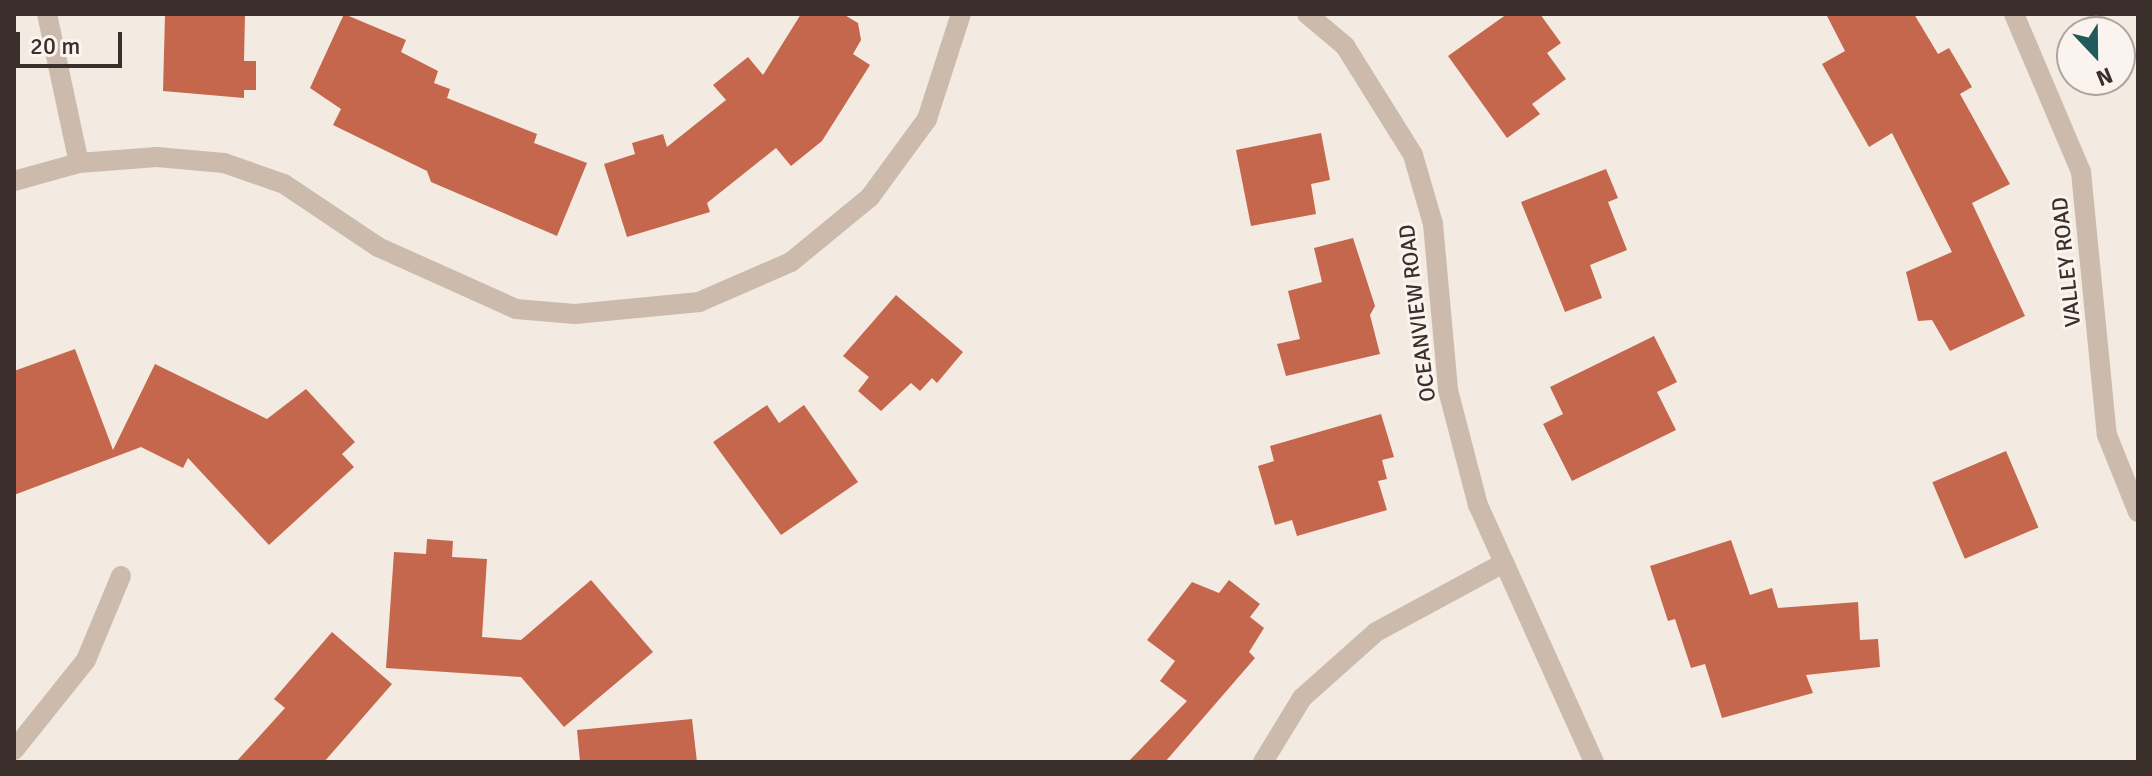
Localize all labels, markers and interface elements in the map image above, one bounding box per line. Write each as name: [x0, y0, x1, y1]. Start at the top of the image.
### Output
scale bar: [20, 16, 126, 66]
north arrow: [2056, 16, 2136, 96]
text: 20 m: [30, 31, 80, 61]
text: N: [2092, 61, 2117, 92]
street label: VALLEY ROAD: [2046, 196, 2086, 328]
street label: OCEANVIEW ROAD: [1393, 223, 1441, 403]

